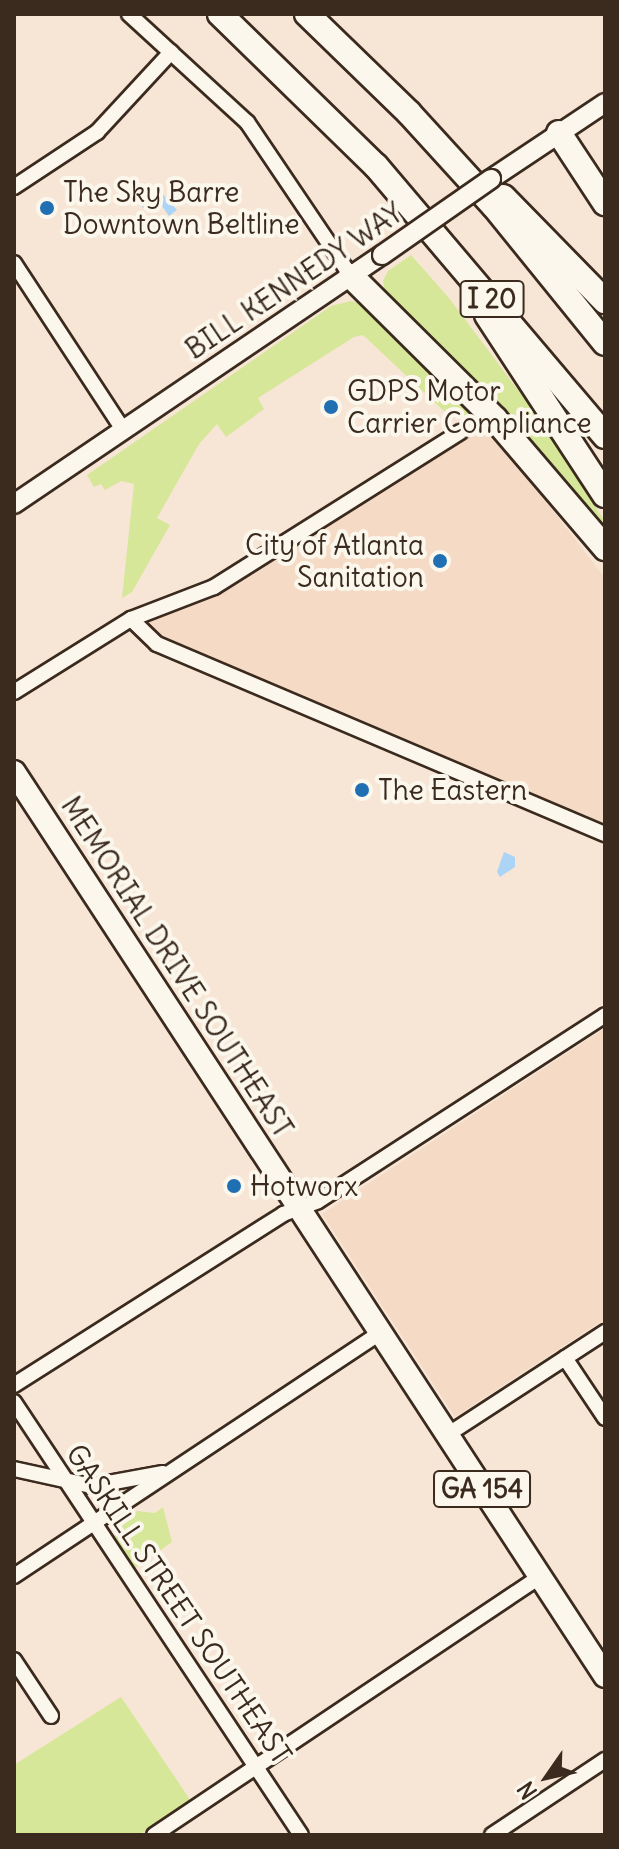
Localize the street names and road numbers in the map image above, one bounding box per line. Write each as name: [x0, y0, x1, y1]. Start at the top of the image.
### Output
street label: BILL KENNEDY WAY: [179, 196, 409, 366]
road number: I 20: [458, 277, 526, 321]
street label: MEMORIAL DRIVE SOUTHEAST: [54, 790, 300, 1144]
street label: GASKILL STREET SOUTHEAST: [59, 1438, 299, 1770]
road number: GA 154: [432, 1467, 532, 1511]

